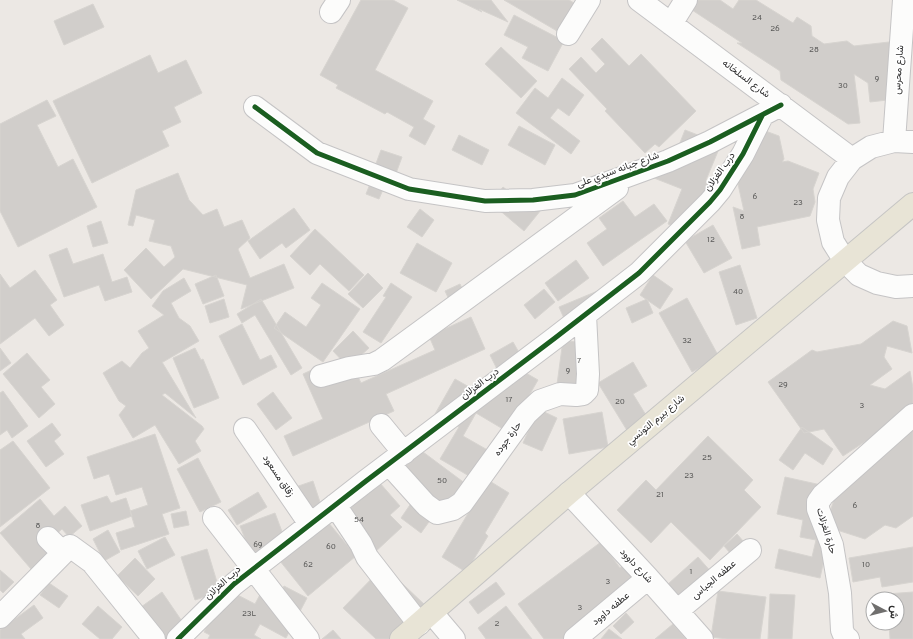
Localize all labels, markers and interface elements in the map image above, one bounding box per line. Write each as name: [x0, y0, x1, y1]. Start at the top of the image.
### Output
house number: 24: [752, 13, 762, 23]
house number: 26: [770, 24, 780, 34]
house number: 28: [809, 45, 819, 55]
street label: شارع محرس: [891, 45, 907, 95]
street label: شارع السلخانه: [719, 57, 773, 101]
house number: 9: [875, 74, 880, 84]
house number: 30: [838, 81, 848, 91]
street label: شارع جبانه سيدي على: [575, 149, 661, 192]
street label: درب الغزلان: [701, 150, 739, 194]
house number: 6: [753, 192, 758, 202]
house number: 23: [793, 198, 803, 208]
house number: 8: [740, 212, 745, 222]
house number: 12: [707, 235, 715, 245]
house number: 40: [733, 287, 743, 297]
house number: 32: [682, 336, 692, 346]
house number: 7: [577, 356, 581, 366]
street label: درب الغزلان: [458, 365, 502, 403]
house number: 9: [566, 366, 571, 376]
house number: 29: [778, 380, 788, 390]
street label: شارع بيرم التونسي: [624, 392, 688, 449]
house number: 17: [505, 395, 513, 405]
house number: 20: [615, 397, 625, 407]
house number: 3: [860, 401, 865, 411]
street label: حارة جوده: [491, 419, 525, 459]
street label: زقاق مسعود: [259, 452, 297, 500]
house number: 25: [702, 453, 712, 463]
house number: 23: [684, 471, 694, 481]
house number: 50: [437, 476, 447, 486]
house number: 21: [656, 490, 664, 500]
house number: 6: [853, 501, 858, 511]
street label: حارة الغزلات: [813, 506, 839, 556]
house number: 54: [354, 515, 364, 525]
house number: 8: [36, 521, 41, 531]
house number: 69: [253, 540, 263, 550]
house number: 60: [326, 542, 336, 552]
street label: شارع داوود: [616, 546, 656, 586]
street label: عطفه الجباس: [689, 558, 739, 602]
house number: 62: [303, 560, 313, 570]
house number: 10: [862, 560, 870, 570]
street label: درب الغزلان: [202, 563, 244, 603]
house number: 1: [690, 567, 692, 577]
house number: 3: [606, 577, 611, 587]
street label: عطفه داوود: [589, 589, 633, 629]
north arrow: [865, 591, 905, 631]
house number: 3: [578, 603, 583, 613]
text: ش: [886, 605, 902, 620]
house number: 23L: [242, 609, 257, 619]
house number: 2: [495, 619, 500, 629]

